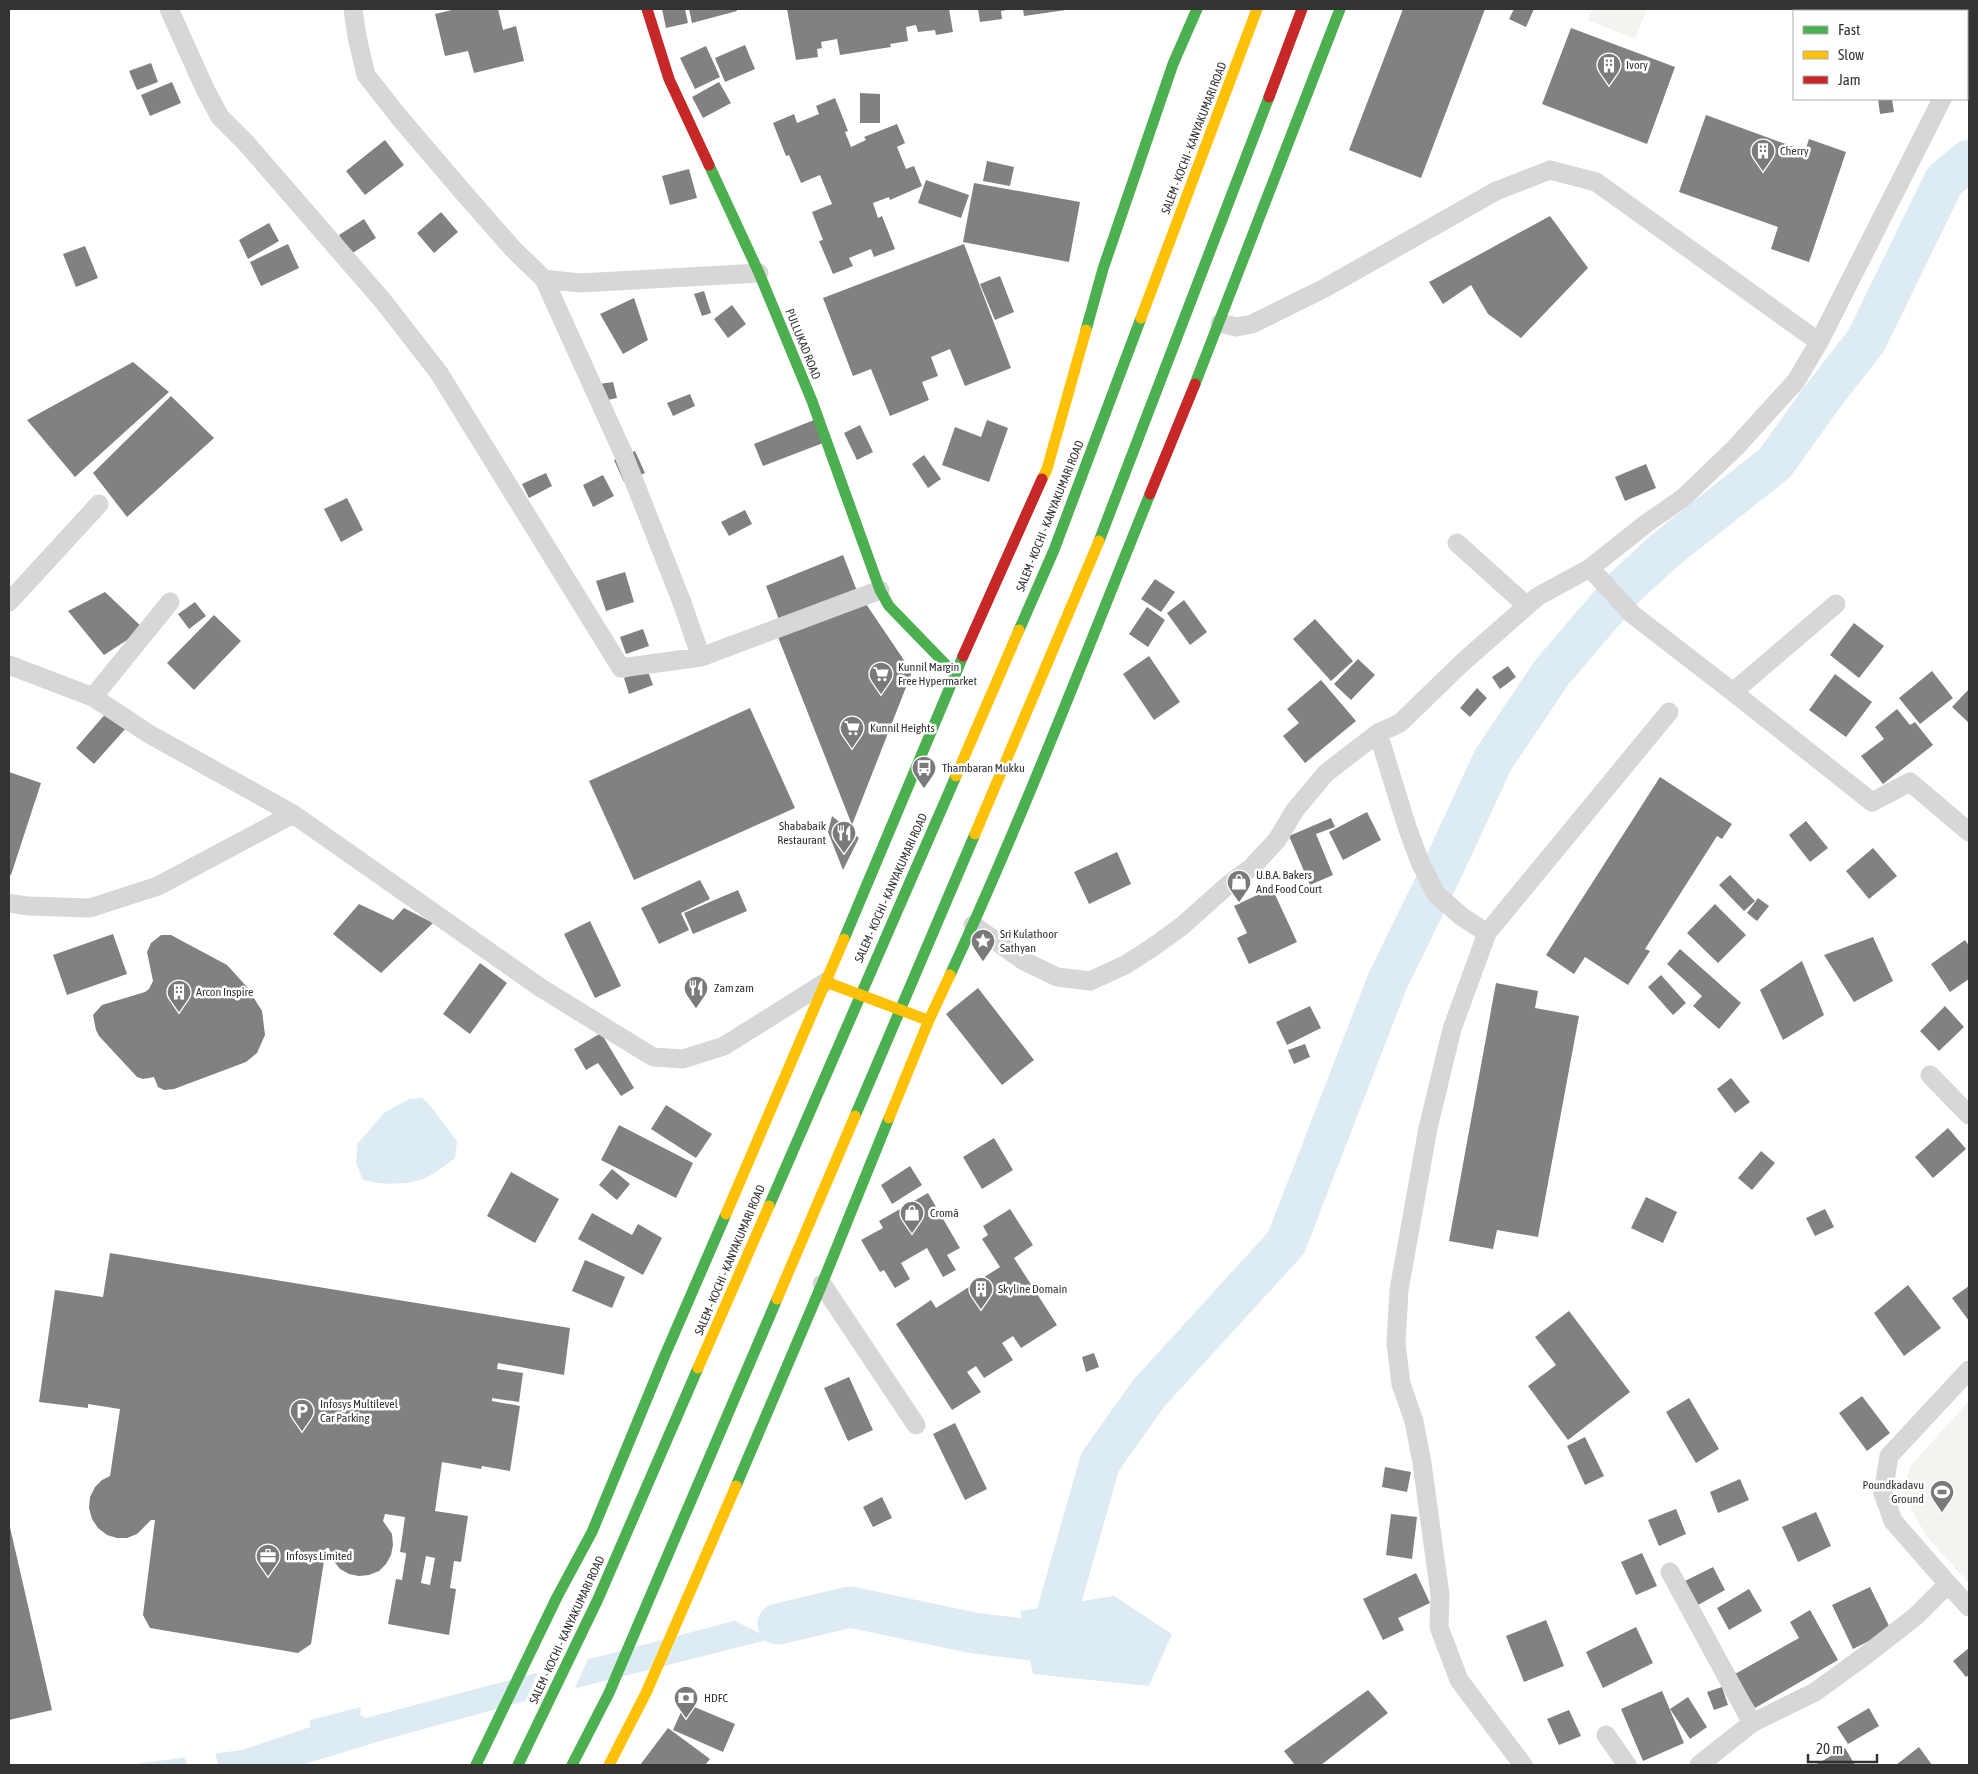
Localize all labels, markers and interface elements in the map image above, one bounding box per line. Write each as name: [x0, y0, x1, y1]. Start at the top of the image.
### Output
legend: [1793, 10, 1968, 100]
text: Fast: [1838, 21, 1860, 38]
text: Slow: [1838, 46, 1864, 63]
building icon: Ivory: [1596, 52, 1622, 86]
place label: Ivory: [1626, 58, 1648, 72]
street label: SALEM - KOCHI - KANYAKUMARI ROAD: [1158, 60, 1230, 216]
text: Jam: [1838, 71, 1861, 88]
building icon: Cherry: [1750, 138, 1776, 172]
place label: Cherry: [1780, 144, 1809, 158]
street label: PULLUKAD ROAD: [782, 307, 824, 382]
street label: SALEM - KOCHI - KANYAKUMARI ROAD: [1013, 438, 1087, 594]
place label: Kunnil Margin Free Hypermarket: [898, 660, 977, 688]
supermarket icon: Kunnil Margin Free Hypermarket: [868, 661, 894, 695]
supermarket icon: Kunnil Heights: [839, 715, 865, 749]
place label: Kunnil Heights: [870, 721, 935, 735]
bus stop icon: Thambaran Mukku: [911, 755, 937, 789]
place label: Thambaran Mukku: [942, 761, 1025, 775]
street label: SALEM - KOCHI - KANYAKUMARI ROAD: [852, 811, 930, 965]
place label: Shababaik Restaurant: [777, 819, 827, 847]
restaurant icon: Shababaik Restaurant: [831, 820, 857, 854]
place label: U.B.A. Bakers And Food Court: [1256, 868, 1322, 896]
shop icon: U.B.A. Bakers And Food Court: [1226, 869, 1252, 903]
place label: Sri Kulathoor Sathyan: [1000, 927, 1058, 955]
place icon: Sri Kulathoor Sathyan: [970, 928, 996, 962]
restaurant icon: Zam zam: [683, 975, 709, 1009]
building icon: Arcon Inspire: [166, 979, 192, 1013]
place label: Zam zam: [714, 981, 754, 995]
place label: Arcon Inspire: [196, 985, 254, 999]
street label: SALEM - KOCHI - KANYAKUMARI ROAD: [692, 1183, 768, 1337]
shop icon: Cromā: [899, 1200, 925, 1234]
place label: Cromā: [930, 1206, 959, 1220]
building icon: Skyline Domain: [968, 1276, 994, 1310]
place label: Skyline Domain: [998, 1282, 1067, 1296]
place label: Infosys Multilevel Car Parking: [320, 1397, 399, 1425]
parking icon: Infosys Multilevel Car Parking: [289, 1398, 315, 1432]
place label: Poundkadavu Ground: [1862, 1478, 1924, 1506]
sports icon: Poundkadavu Ground: [1929, 1479, 1955, 1513]
office icon: Infosys Limited: [255, 1543, 281, 1577]
place label: Infosys Limited: [286, 1549, 352, 1563]
street label: SALEM - KOCHI - KANYAKUMARI ROAD: [526, 1553, 608, 1706]
bank icon: HDFC: [673, 1685, 699, 1719]
place label: HDFC: [704, 1691, 729, 1705]
scale bar: [1808, 1732, 1877, 1764]
text: 20 m: [1816, 1740, 1843, 1757]

